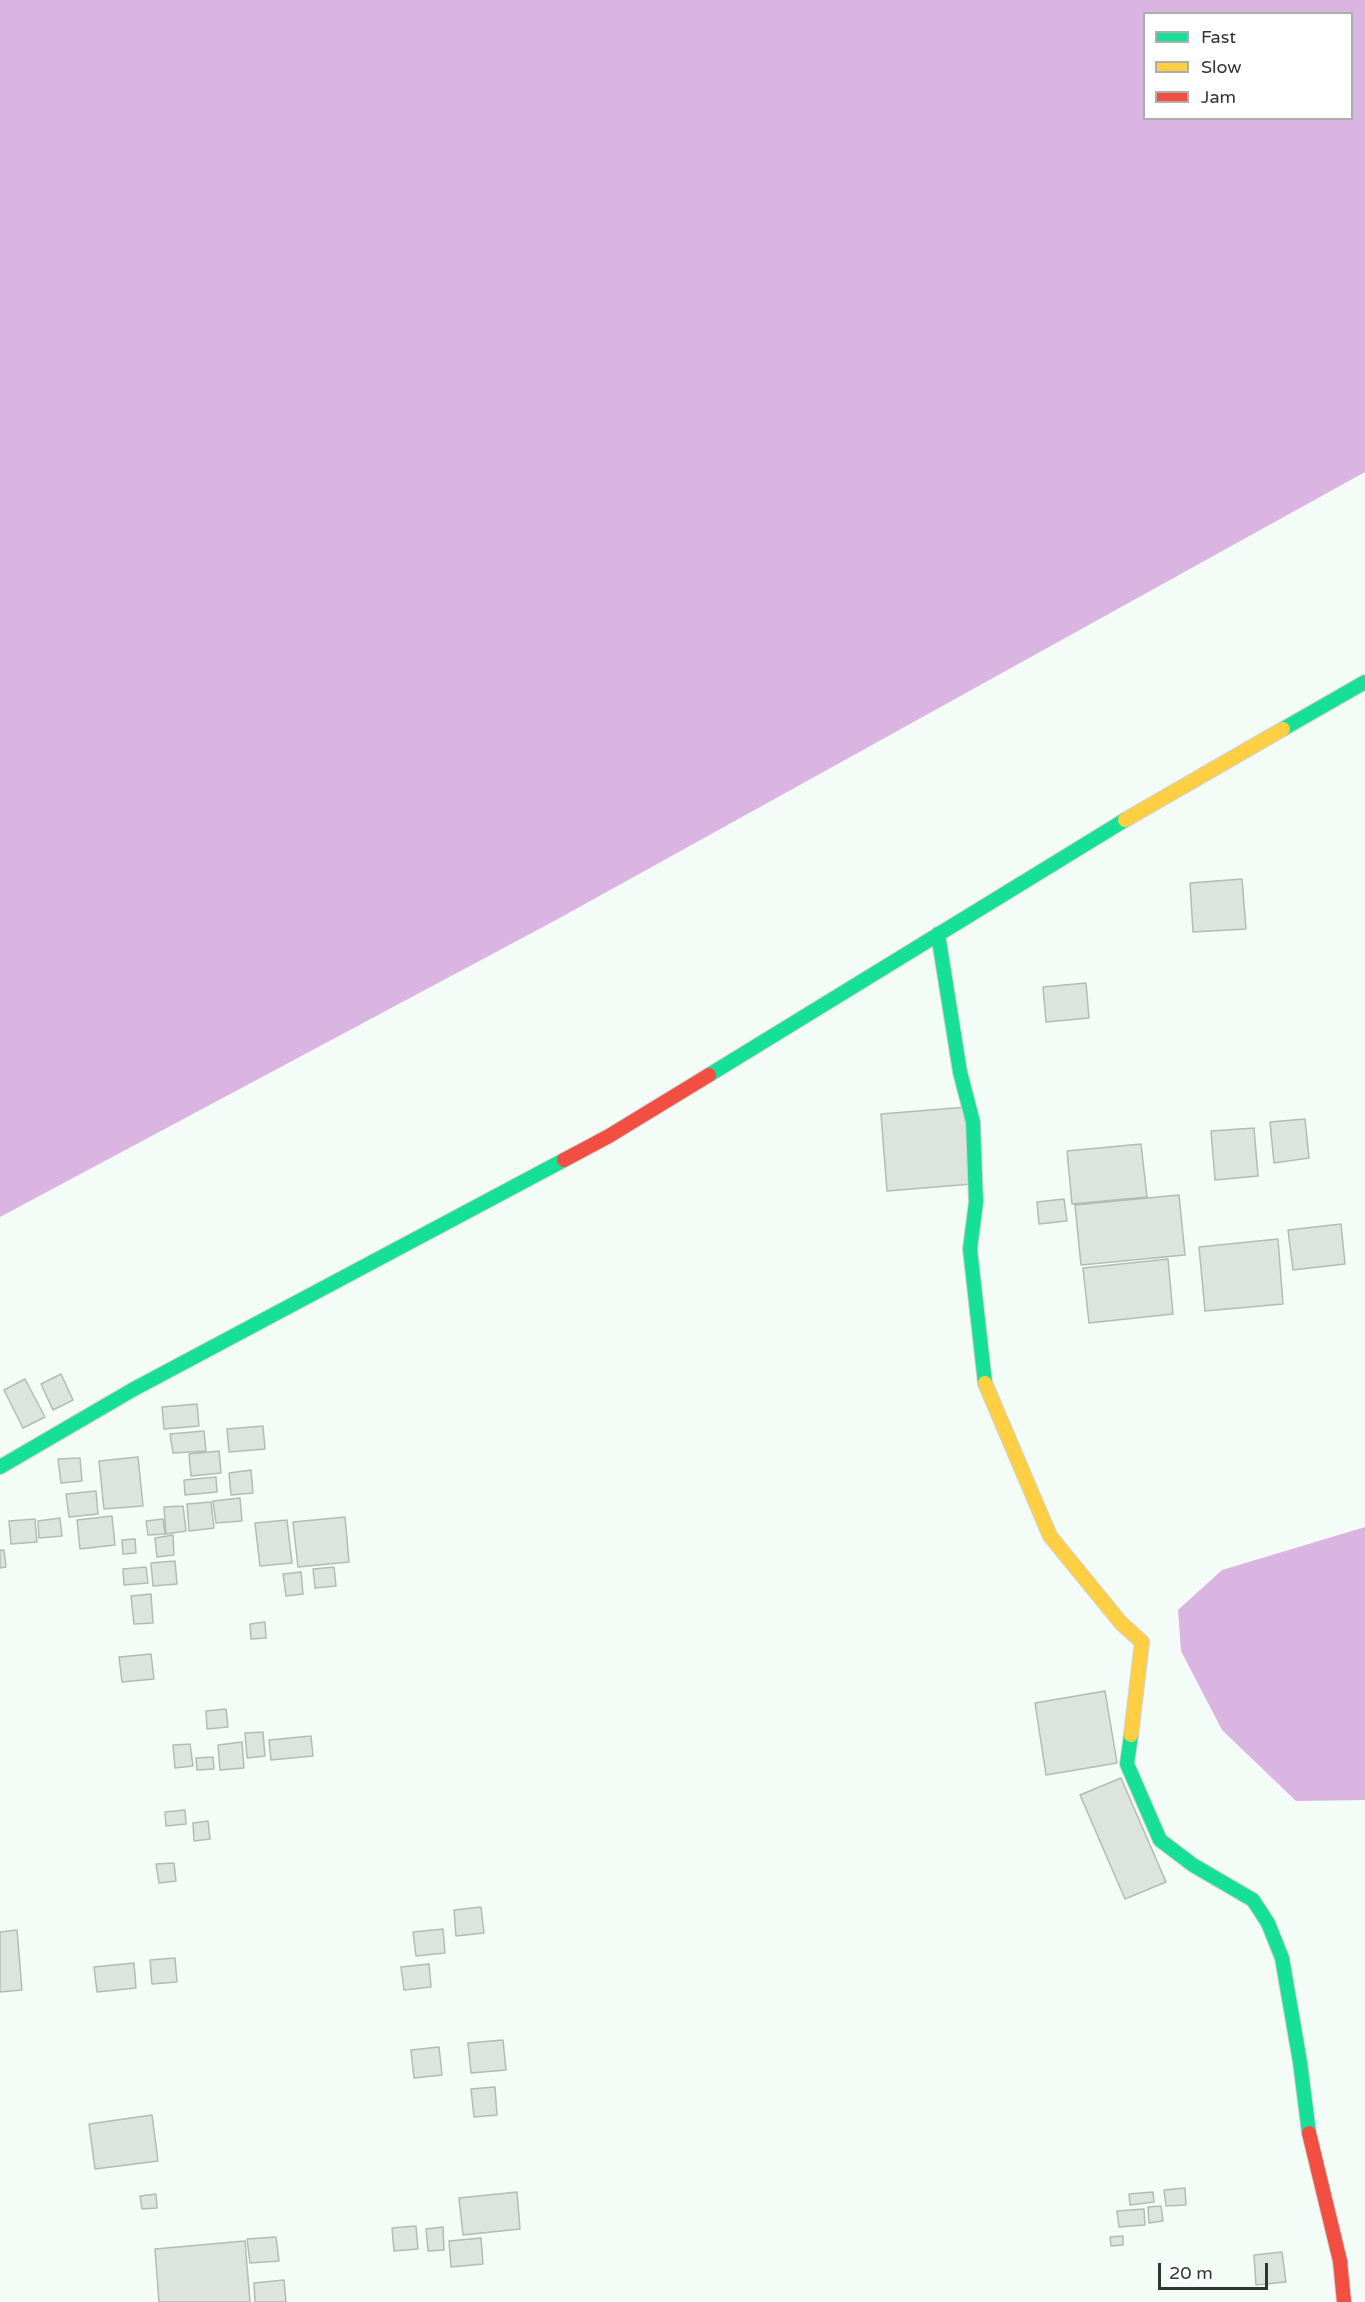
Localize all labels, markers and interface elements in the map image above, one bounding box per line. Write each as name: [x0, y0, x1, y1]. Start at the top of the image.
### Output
legend: [1143, 12, 1353, 120]
text: Fast: [1201, 26, 1236, 48]
text: Slow: [1201, 56, 1242, 78]
text: Jam: [1201, 86, 1236, 108]
scale bar: [1161, 2251, 1270, 2289]
text: 20 m: [1169, 2262, 1213, 2284]

